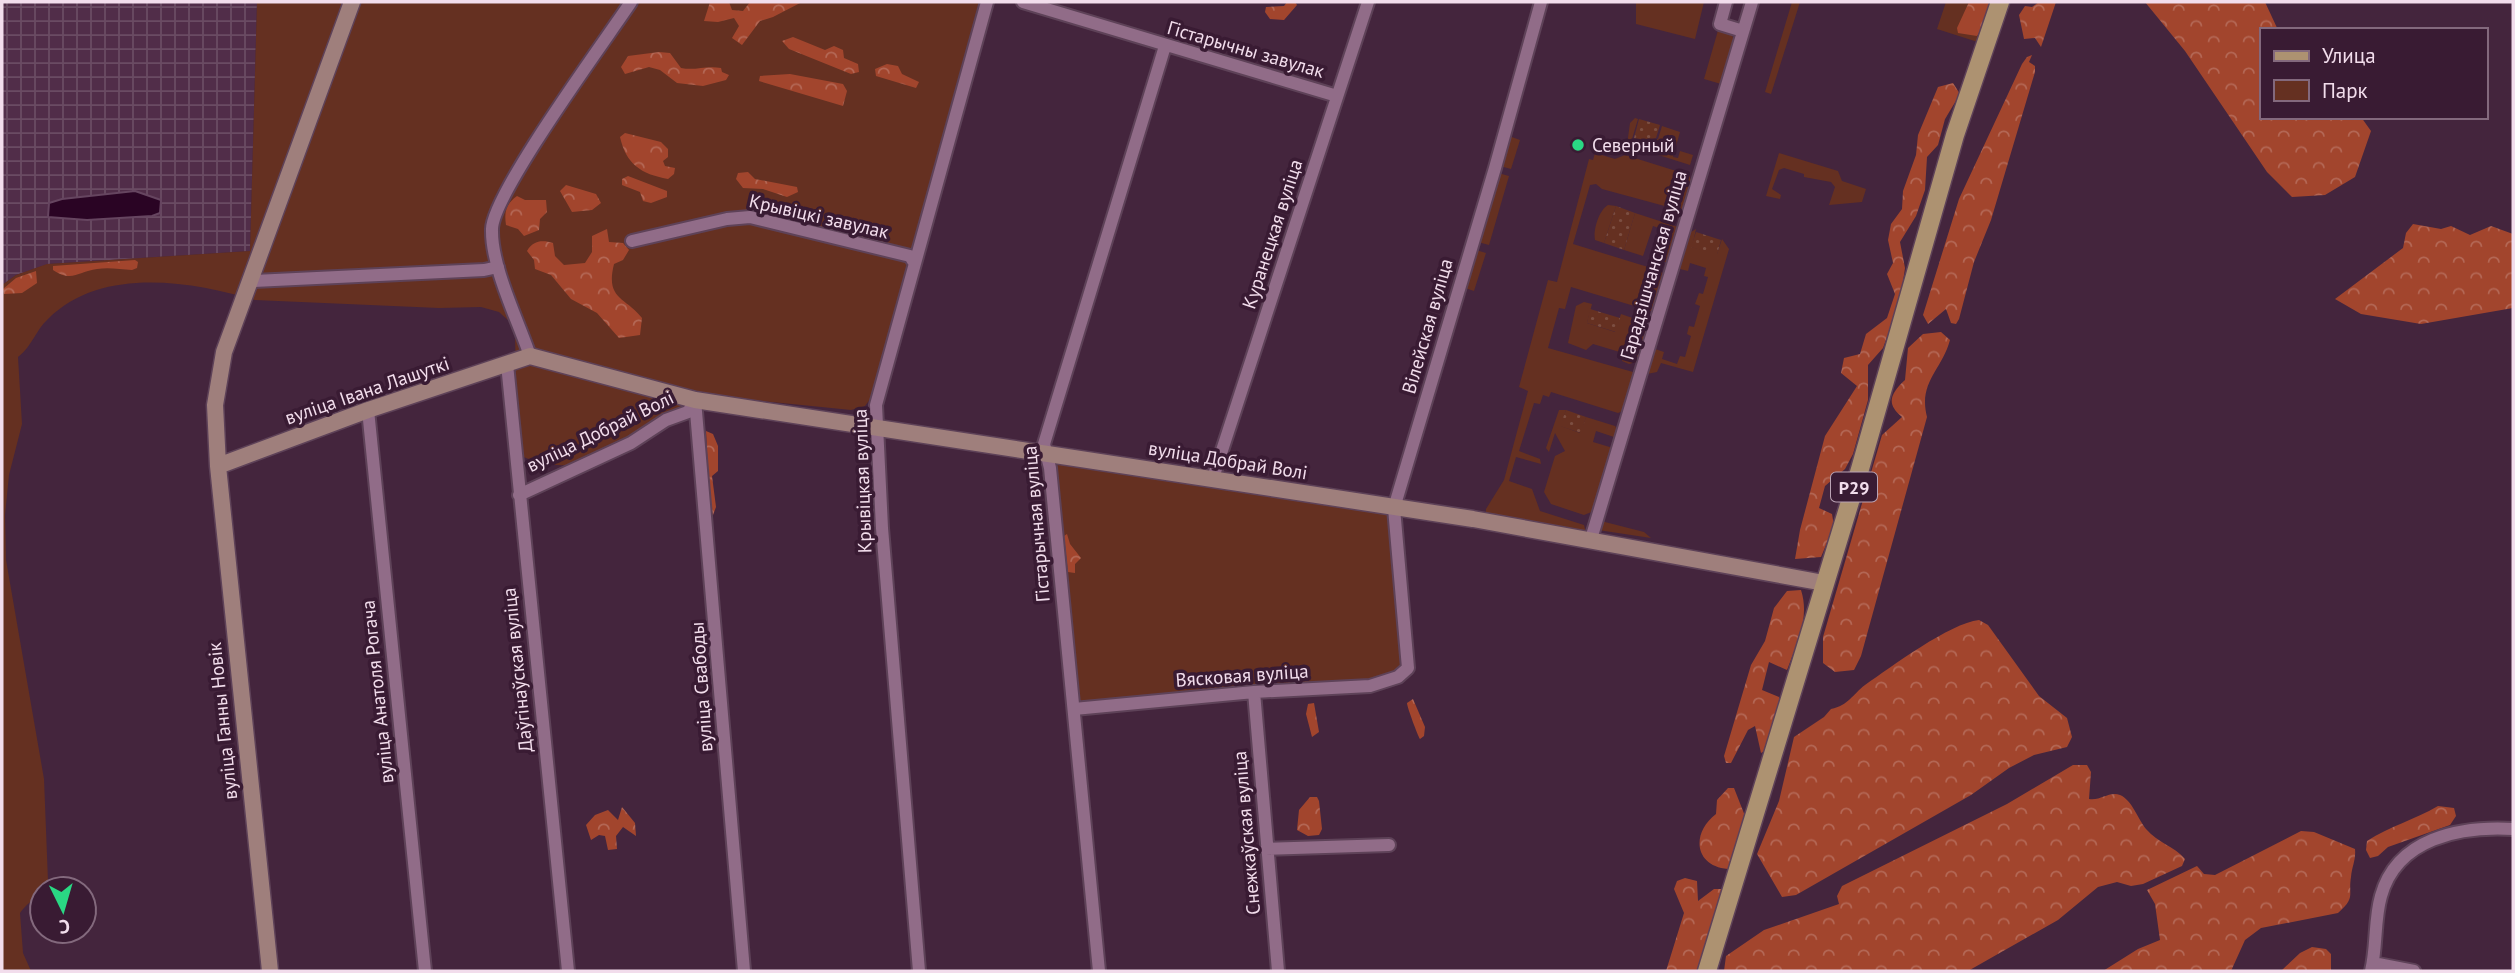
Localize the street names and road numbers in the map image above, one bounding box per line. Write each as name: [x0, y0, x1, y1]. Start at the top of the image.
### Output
street label: Гістарычны завулак: [1165, 15, 1327, 83]
street label: Куранецкая вуліца: [1237, 156, 1307, 312]
street label: Гарадзішчанская вуліца: [1614, 168, 1692, 362]
street label: Крывіцкі завулак: [747, 188, 891, 244]
street label: Вілейская вуліца: [1396, 256, 1458, 396]
street label: вуліца Івана Лашуткі: [282, 351, 452, 429]
street label: вуліца Добрай Волі: [523, 385, 677, 477]
street label: Крывіцкая вуліца: [847, 408, 877, 554]
street label: вуліца Добрай Волі: [1147, 436, 1309, 484]
street label: Гістарычная вуліца: [1017, 445, 1055, 603]
road number: Р29: [1831, 472, 1877, 502]
street label: Даўгінаўская вуліца: [496, 587, 538, 753]
street label: вуліца Анатоля Рогача: [355, 599, 399, 785]
street label: вуліца Свабоды: [684, 621, 718, 753]
street label: вуліца Ганны Новік: [202, 641, 242, 801]
street label: Вясковая вуліца: [1175, 658, 1309, 692]
street label: Снежкаўская вуліца: [1227, 750, 1265, 916]

